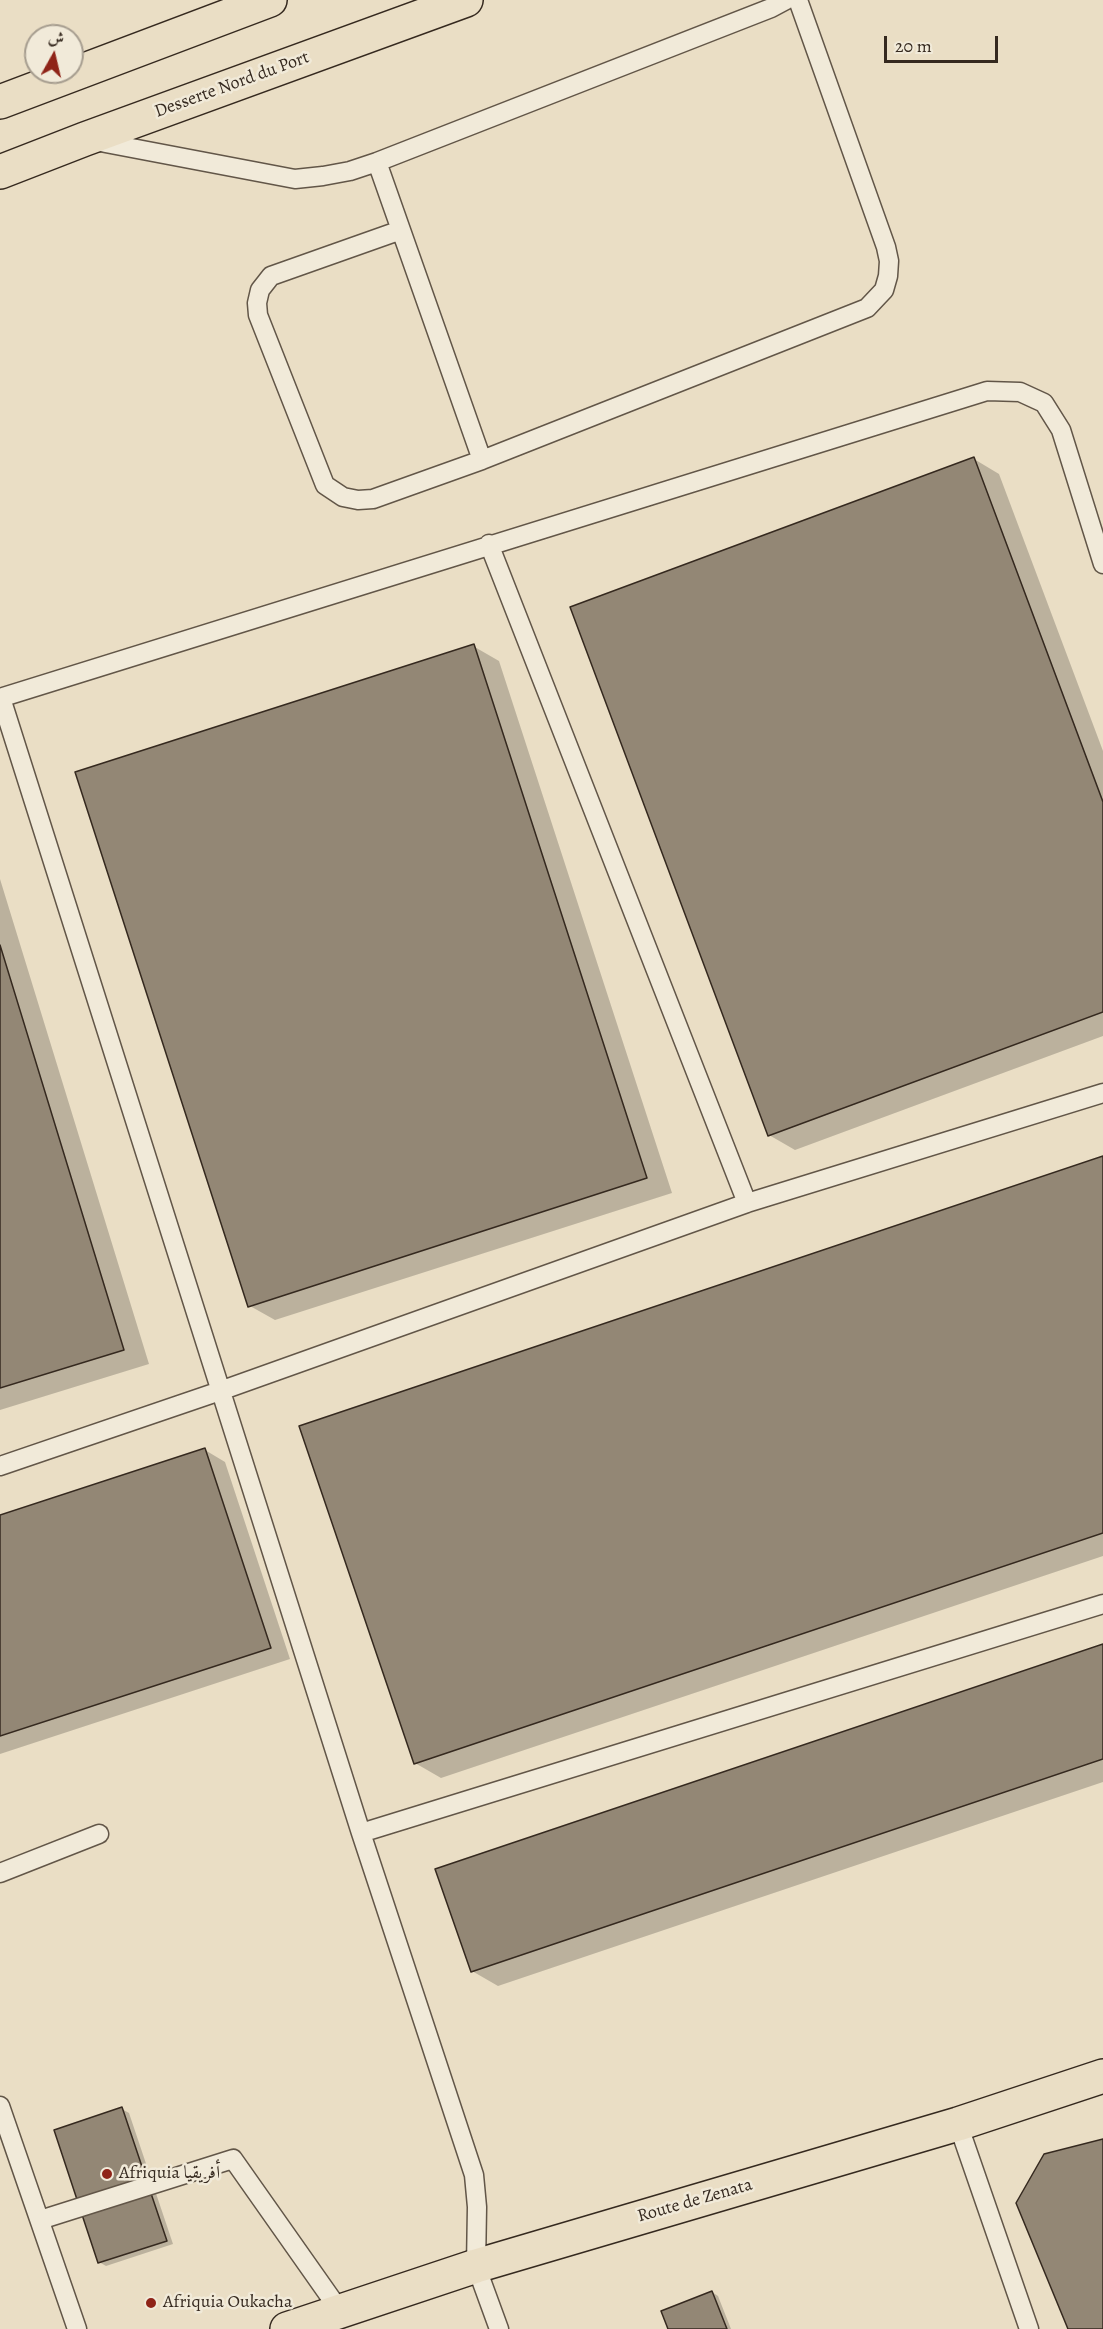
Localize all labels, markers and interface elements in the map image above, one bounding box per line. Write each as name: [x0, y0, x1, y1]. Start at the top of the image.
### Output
north arrow: [24, 24, 84, 84]
scale bar: [887, 24, 1001, 62]
text: ش: [47, 26, 66, 50]
text: 20 m: [895, 34, 932, 58]
street label: Desserte Nord du Port: [152, 47, 312, 123]
place label: Afriquia أفريقيا: [119, 2163, 220, 2185]
marker: Afriquia أفريقيا: [100, 2167, 114, 2181]
street label: Route de Zenata: [635, 2174, 755, 2228]
place label: Afriquia Oukacha: [163, 2292, 292, 2314]
marker: Afriquia Oukacha: [144, 2296, 158, 2310]

